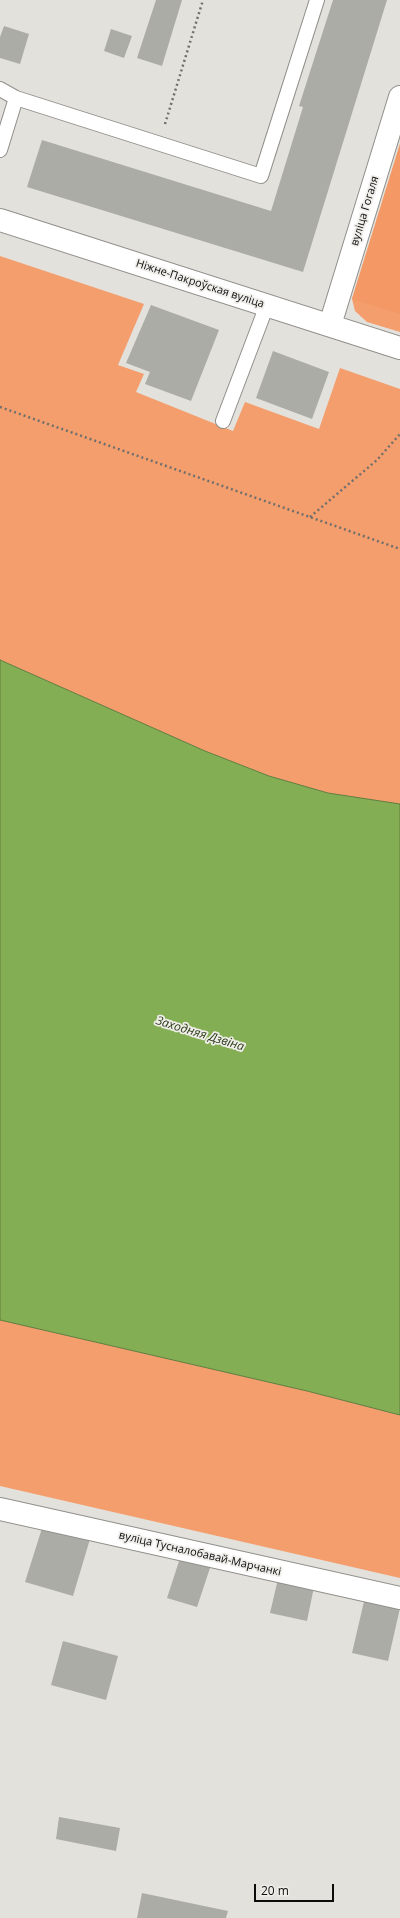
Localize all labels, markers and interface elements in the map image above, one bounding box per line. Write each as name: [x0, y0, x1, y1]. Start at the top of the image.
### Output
street label: вуліца Гогаля: [348, 174, 382, 248]
street label: Ніжне-Пакроўская вуліца: [134, 257, 266, 311]
water label: Заходняя Дзвіна: [154, 1014, 246, 1054]
street label: вуліца Тусналобавай-Марчанкі: [118, 1529, 282, 1579]
scale bar: [256, 1876, 336, 1902]
text: 20 m: [261, 1882, 289, 1899]

